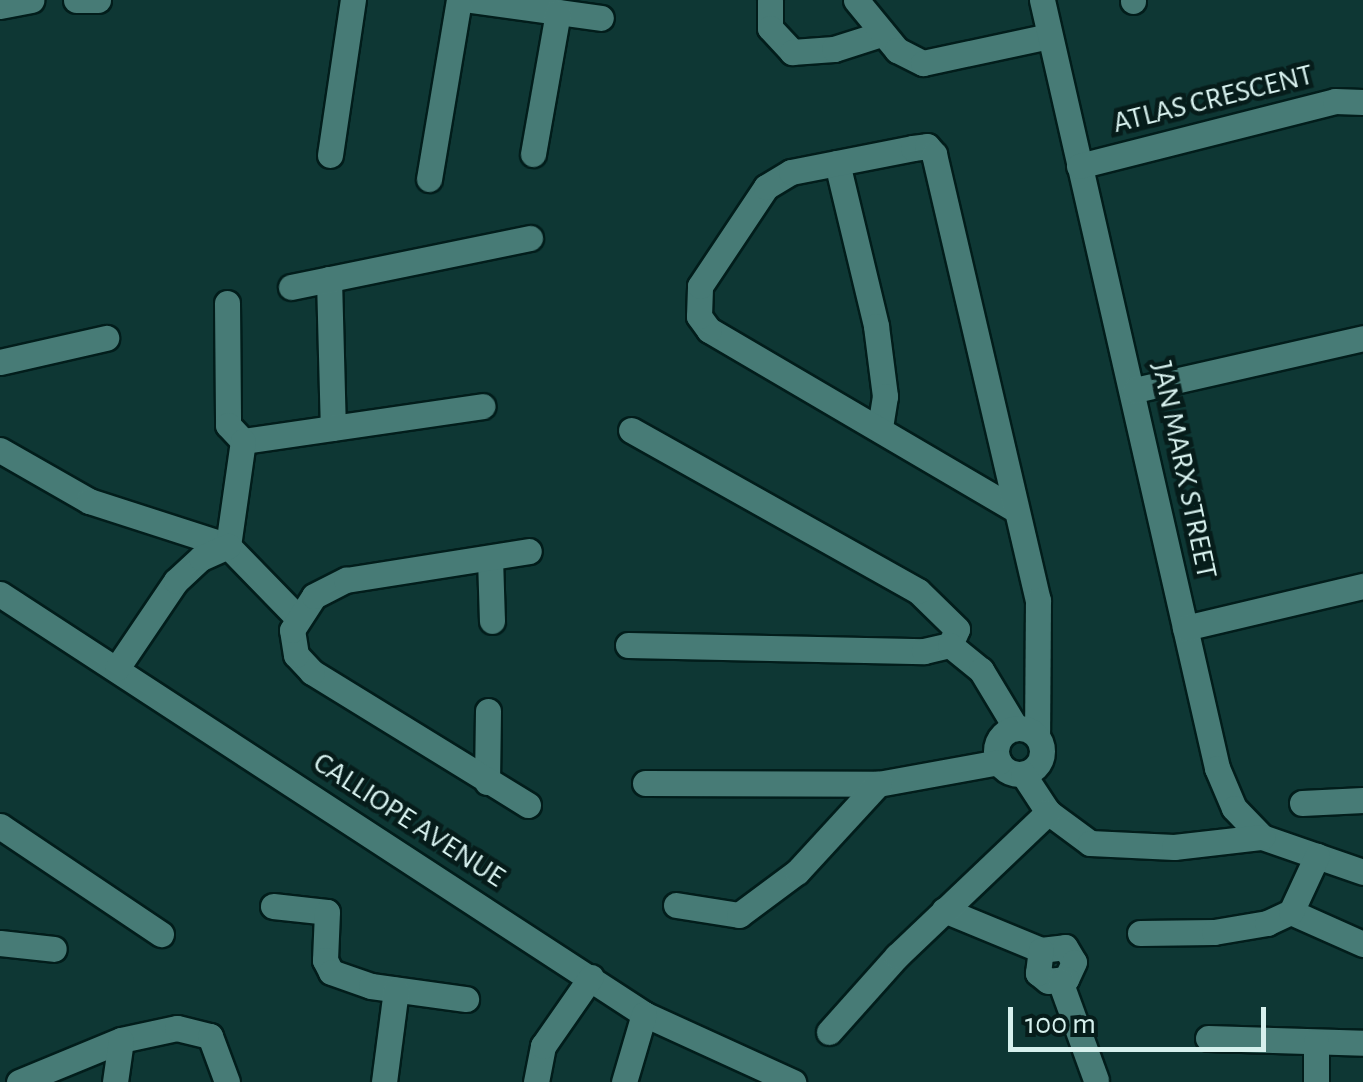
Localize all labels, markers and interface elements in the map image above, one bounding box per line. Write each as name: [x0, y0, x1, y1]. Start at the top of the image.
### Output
street label: ATLAS CRESCENT: [1109, 57, 1317, 141]
street label: JAN MARX STREET: [1143, 358, 1225, 582]
street label: CALLIOPE AVENUE: [306, 745, 512, 895]
scale bar: [1013, 987, 1270, 1049]
text: 100 m: [1025, 1009, 1096, 1039]

